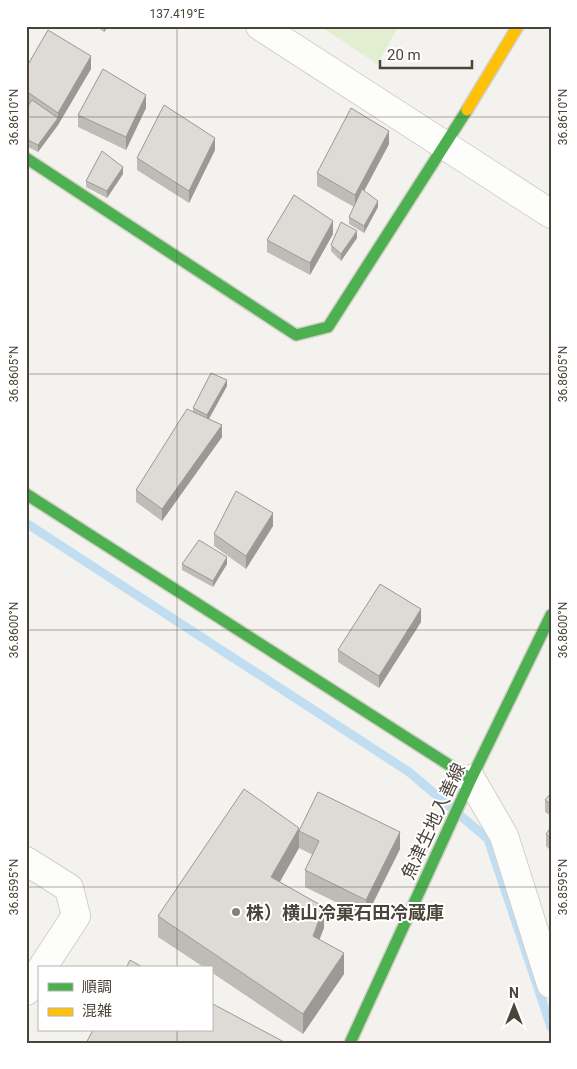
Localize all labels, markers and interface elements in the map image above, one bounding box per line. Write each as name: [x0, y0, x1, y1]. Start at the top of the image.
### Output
text: 137.419°E: [150, 7, 205, 21]
scale bar: [380, 38, 472, 70]
text: 20 m: [387, 46, 421, 64]
text: 36.8610°N: [7, 89, 21, 145]
text: 36.8610°N: [556, 89, 570, 145]
text: 36.8605°N: [7, 346, 21, 402]
text: 36.8605°N: [556, 346, 570, 402]
text: 36.8600°N: [7, 602, 21, 658]
text: 36.8600°N: [556, 602, 570, 658]
street label: 魚津生地入善線: [397, 759, 469, 883]
text: 36.8595°N: [7, 859, 21, 915]
text: 36.8595°N: [556, 859, 570, 915]
place label: 株）横山冷菓石田冷蔵庫: [246, 902, 444, 923]
marker: 株）横山冷菓石田冷蔵庫: [230, 906, 242, 918]
legend: [38, 966, 212, 1032]
text: 順調: [82, 978, 112, 996]
north arrow: [490, 982, 540, 1032]
text: N: [509, 985, 519, 1001]
text: 混雑: [82, 1002, 112, 1020]

